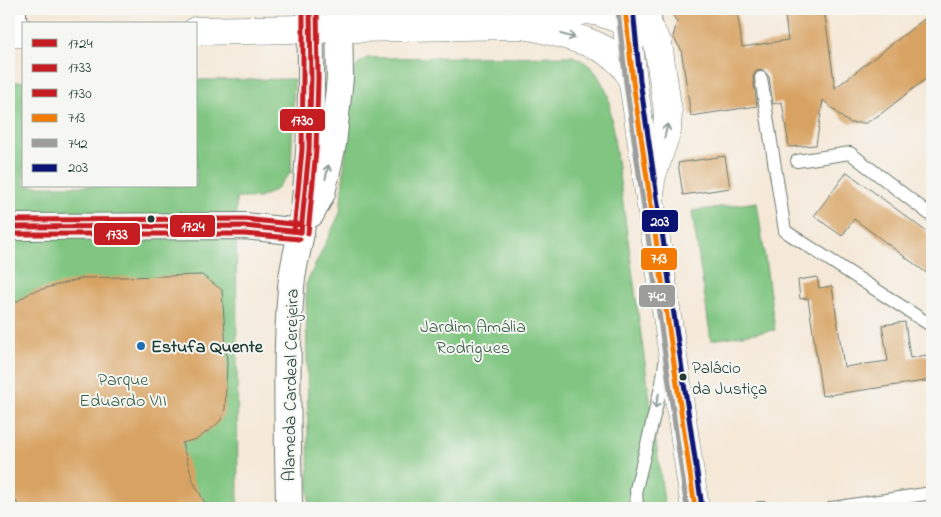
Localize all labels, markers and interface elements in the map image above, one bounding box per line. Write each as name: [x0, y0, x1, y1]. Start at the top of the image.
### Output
legend: [22, 22, 198, 188]
one-way arrow: [559, 32, 575, 41]
text: 1724: [68, 33, 93, 55]
text: 1733: [68, 57, 91, 79]
text: 1730: [68, 83, 92, 105]
text: 713: [68, 107, 85, 129]
line badge: 1730: [279, 108, 326, 132]
text: 1730: [291, 111, 313, 132]
one-way arrow: [662, 124, 671, 140]
text: 742: [68, 133, 88, 155]
text: 203: [68, 157, 88, 179]
one-way arrow: [323, 164, 332, 180]
line badge: 203: [641, 209, 679, 233]
text: 203: [650, 212, 670, 233]
unlabelled marker: [146, 214, 156, 224]
line badge: 1724: [169, 214, 216, 238]
text: 1724: [182, 217, 205, 238]
line badge: 1733: [93, 222, 141, 246]
text: 1733: [106, 225, 128, 246]
line badge: 713: [640, 247, 678, 271]
text: 713: [651, 249, 667, 270]
line badge: 742: [638, 284, 676, 308]
text: 742: [648, 287, 666, 308]
street label: Alameda Cardeal Cerejeira: [277, 289, 307, 482]
park label: Jardim Amália Rodrigues: [420, 315, 526, 363]
place label: Estufa Quente: [151, 335, 264, 361]
marker: Estufa Quente: [135, 340, 147, 352]
place label: Palácio da Justiça: [692, 356, 767, 402]
park label: Parque Eduardo VII: [79, 368, 167, 415]
marker: Palácio da Justiça: [678, 372, 688, 382]
one-way arrow: [652, 392, 661, 408]

